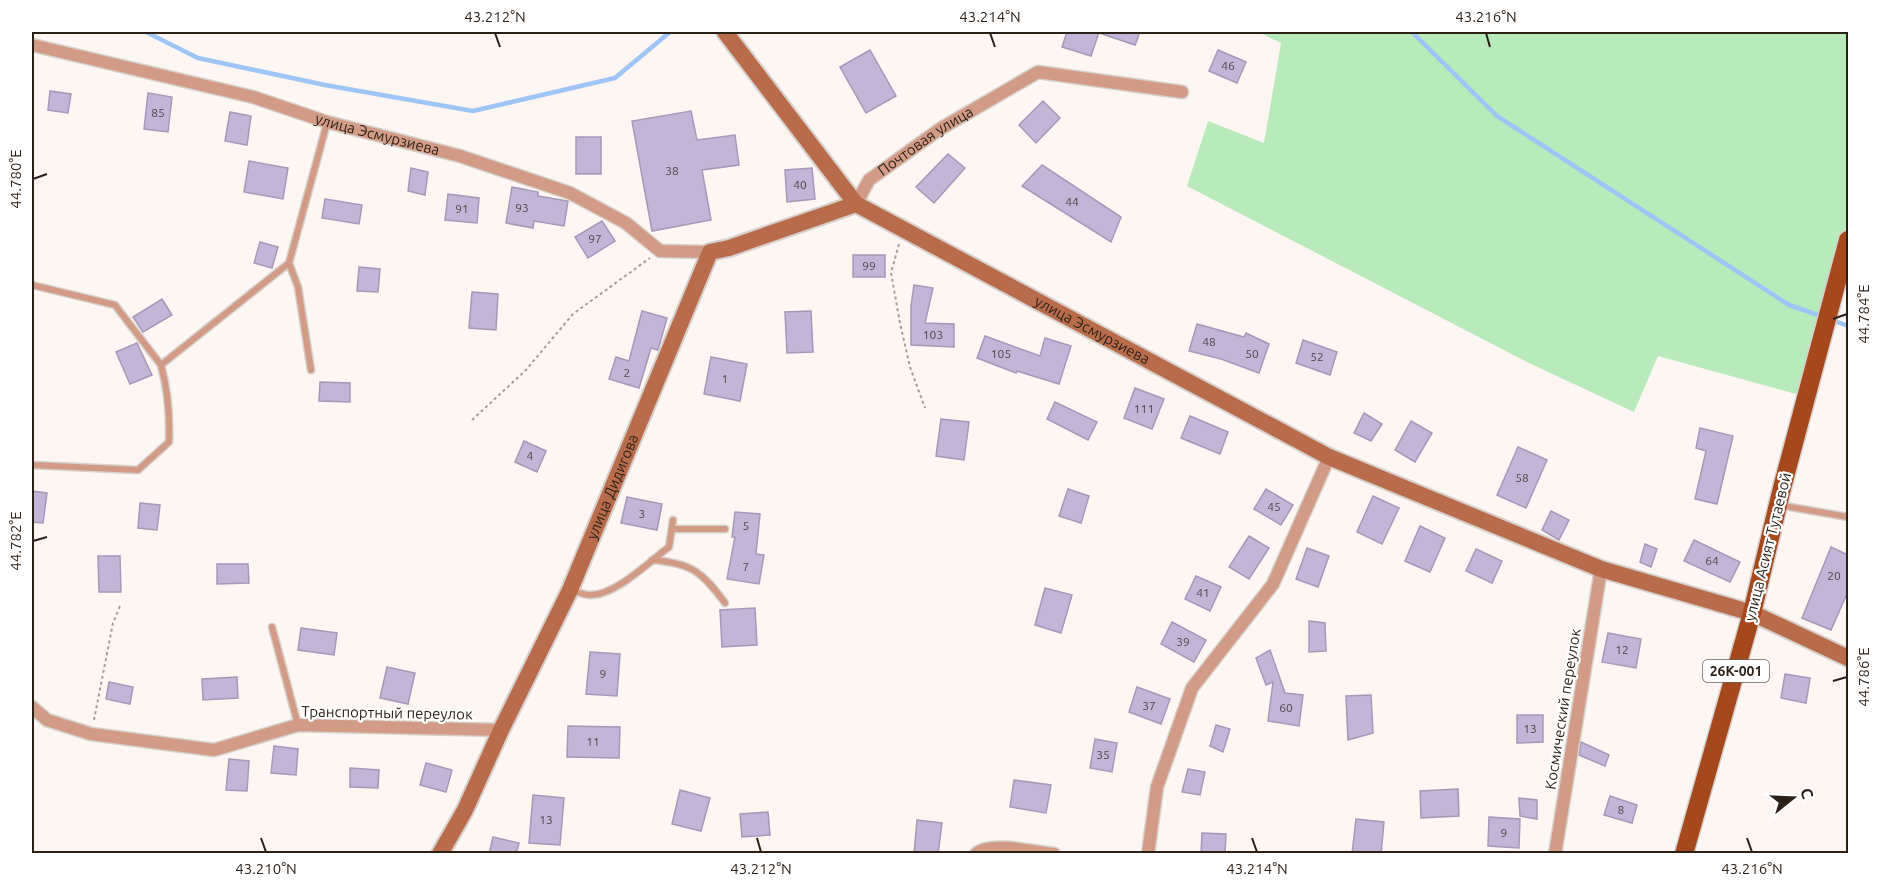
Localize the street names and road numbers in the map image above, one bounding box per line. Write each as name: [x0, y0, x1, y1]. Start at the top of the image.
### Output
street label: Почтовая улица: [874, 103, 976, 179]
street label: улица Эсмурзиева: [313, 110, 441, 158]
street label: улица Эсмурзиева: [1032, 292, 1153, 368]
street label: улица Дидигова: [583, 432, 642, 542]
street label: улица Асият Тутаевой: [1741, 471, 1794, 623]
street label: Космический переулок: [1541, 627, 1584, 791]
road number: 26К-001: [1703, 660, 1769, 682]
street label: Транспортный переулок: [301, 703, 473, 722]

